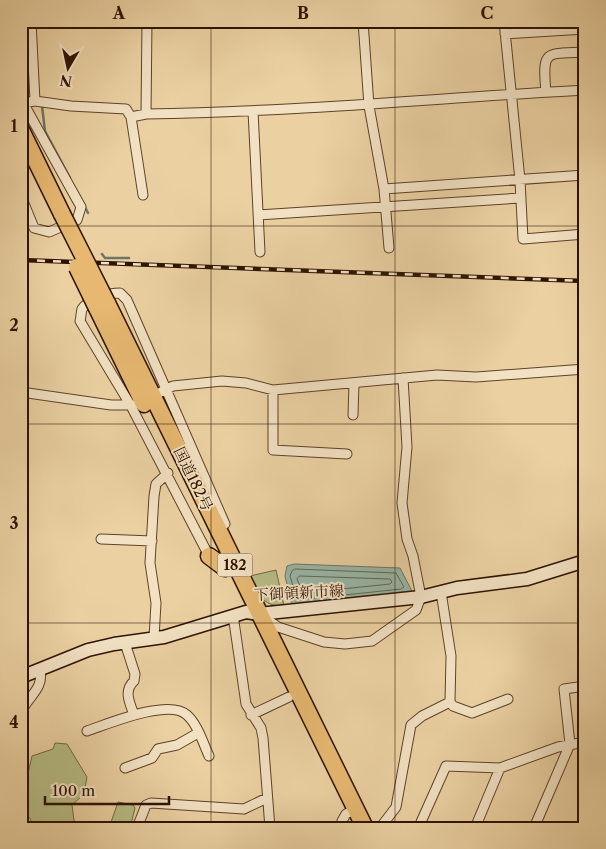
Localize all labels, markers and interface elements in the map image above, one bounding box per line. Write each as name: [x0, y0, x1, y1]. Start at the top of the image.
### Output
text: A: [112, 3, 126, 23]
text: B: [297, 3, 309, 23]
text: C: [481, 3, 493, 23]
north arrow: [42, 42, 92, 92]
text: N: [59, 71, 73, 91]
text: 1: [10, 116, 18, 136]
text: 2: [9, 315, 19, 335]
street label: 国道182号: [170, 444, 217, 514]
text: 3: [9, 513, 19, 533]
road number: 182: [218, 554, 252, 576]
street label: 下御領新市線: [254, 581, 344, 604]
text: 4: [9, 712, 19, 732]
scale bar: [45, 774, 169, 806]
text: 100 m: [52, 781, 95, 800]

